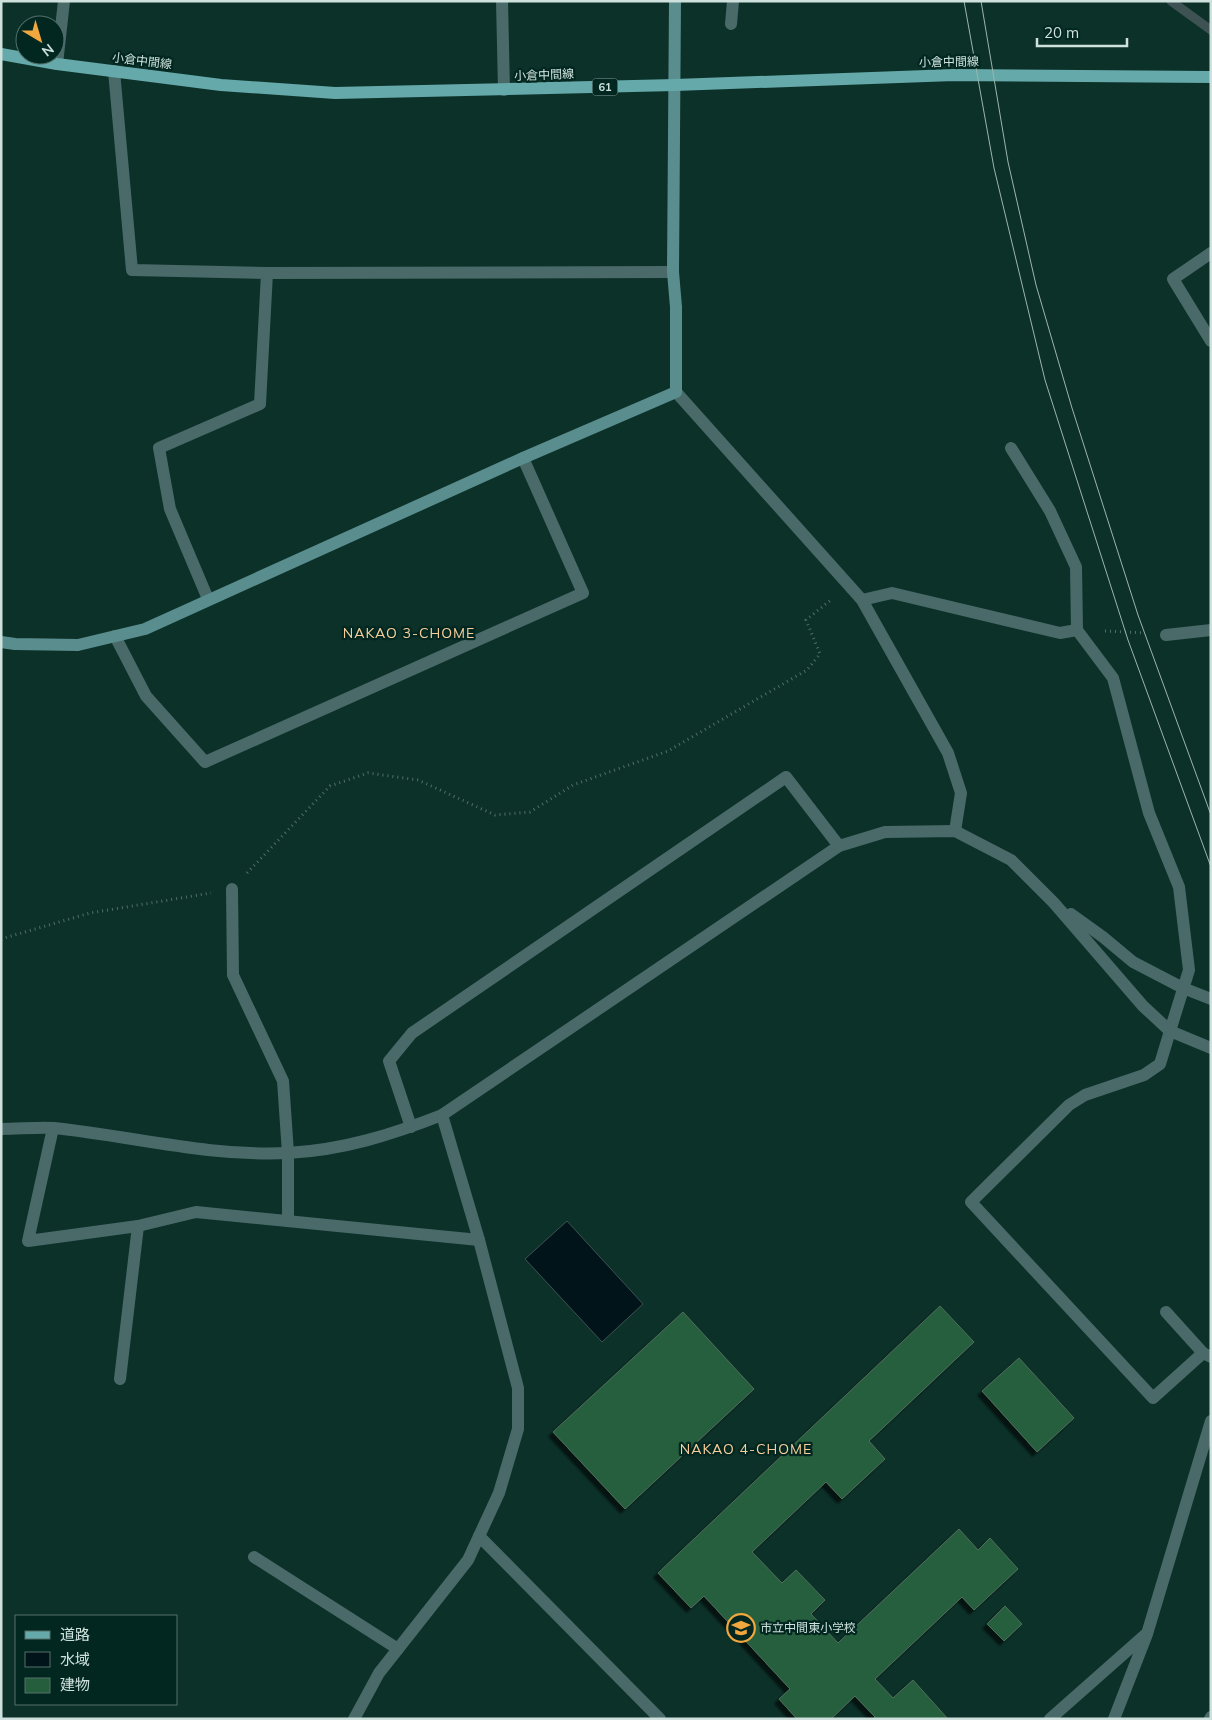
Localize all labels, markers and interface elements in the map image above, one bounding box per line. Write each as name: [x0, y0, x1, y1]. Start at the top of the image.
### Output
north arrow: [15, 15, 65, 65]
scale bar: [1037, 15, 1127, 47]
text: 20 m: [1044, 23, 1079, 42]
text: N: [38, 40, 58, 61]
street label: 小倉中間線: [111, 49, 173, 72]
street label: 小倉中間線: [919, 53, 979, 70]
street label: 小倉中間線: [514, 66, 574, 83]
road number: 61: [592, 78, 618, 95]
district label: NAKAO 3-CHOME: [343, 624, 475, 642]
district label: NAKAO 4-CHOME: [680, 1440, 812, 1458]
school or university icon: 市立中間東小学校: [726, 1613, 756, 1643]
legend: [15, 1615, 178, 1705]
place label: 市立中間東小学校: [760, 1620, 856, 1635]
text: 道路: [60, 1625, 90, 1644]
text: 水域: [60, 1650, 90, 1669]
text: 建物: [60, 1675, 90, 1694]

